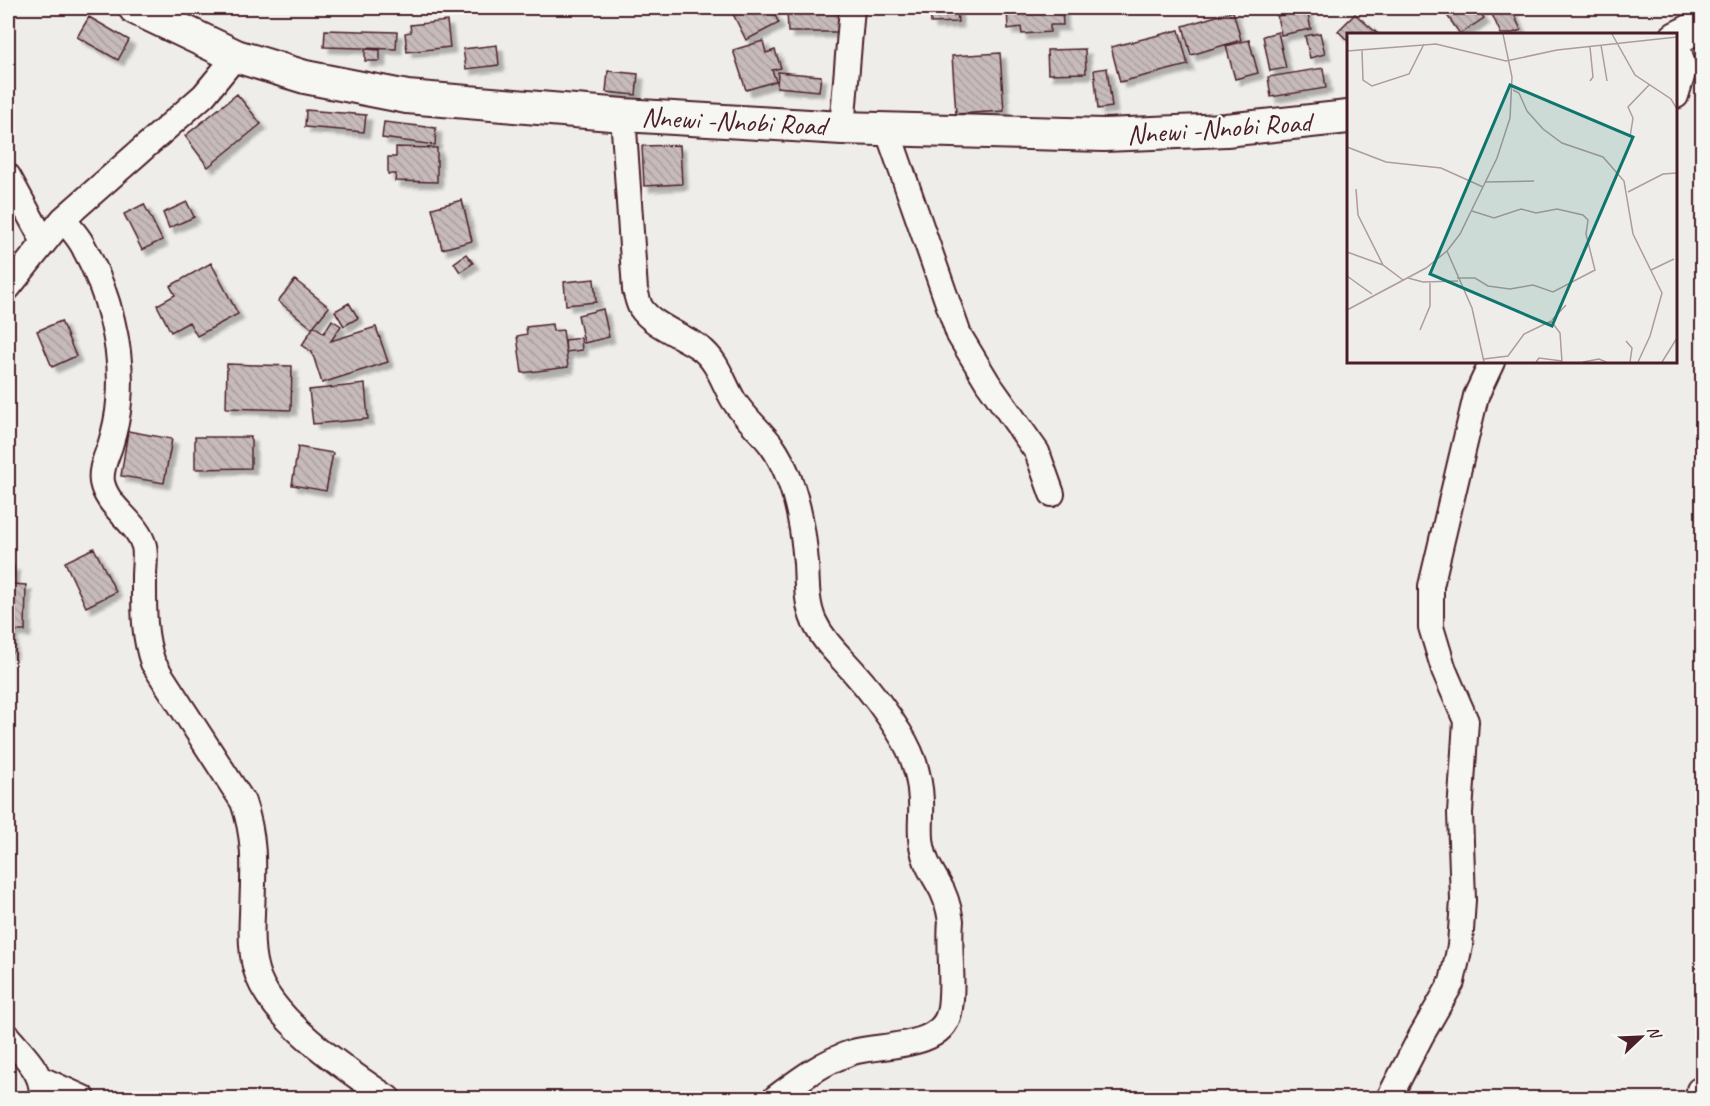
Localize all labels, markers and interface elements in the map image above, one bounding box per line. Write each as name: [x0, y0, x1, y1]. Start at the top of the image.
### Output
inset map: [1347, 33, 1677, 363]
street label: Nnewi -Nnobi Road: [641, 99, 831, 144]
street label: Nnewi -Nnobi Road: [1126, 104, 1316, 152]
north arrow: [1611, 1007, 1671, 1067]
text: N: [1643, 1023, 1666, 1043]

